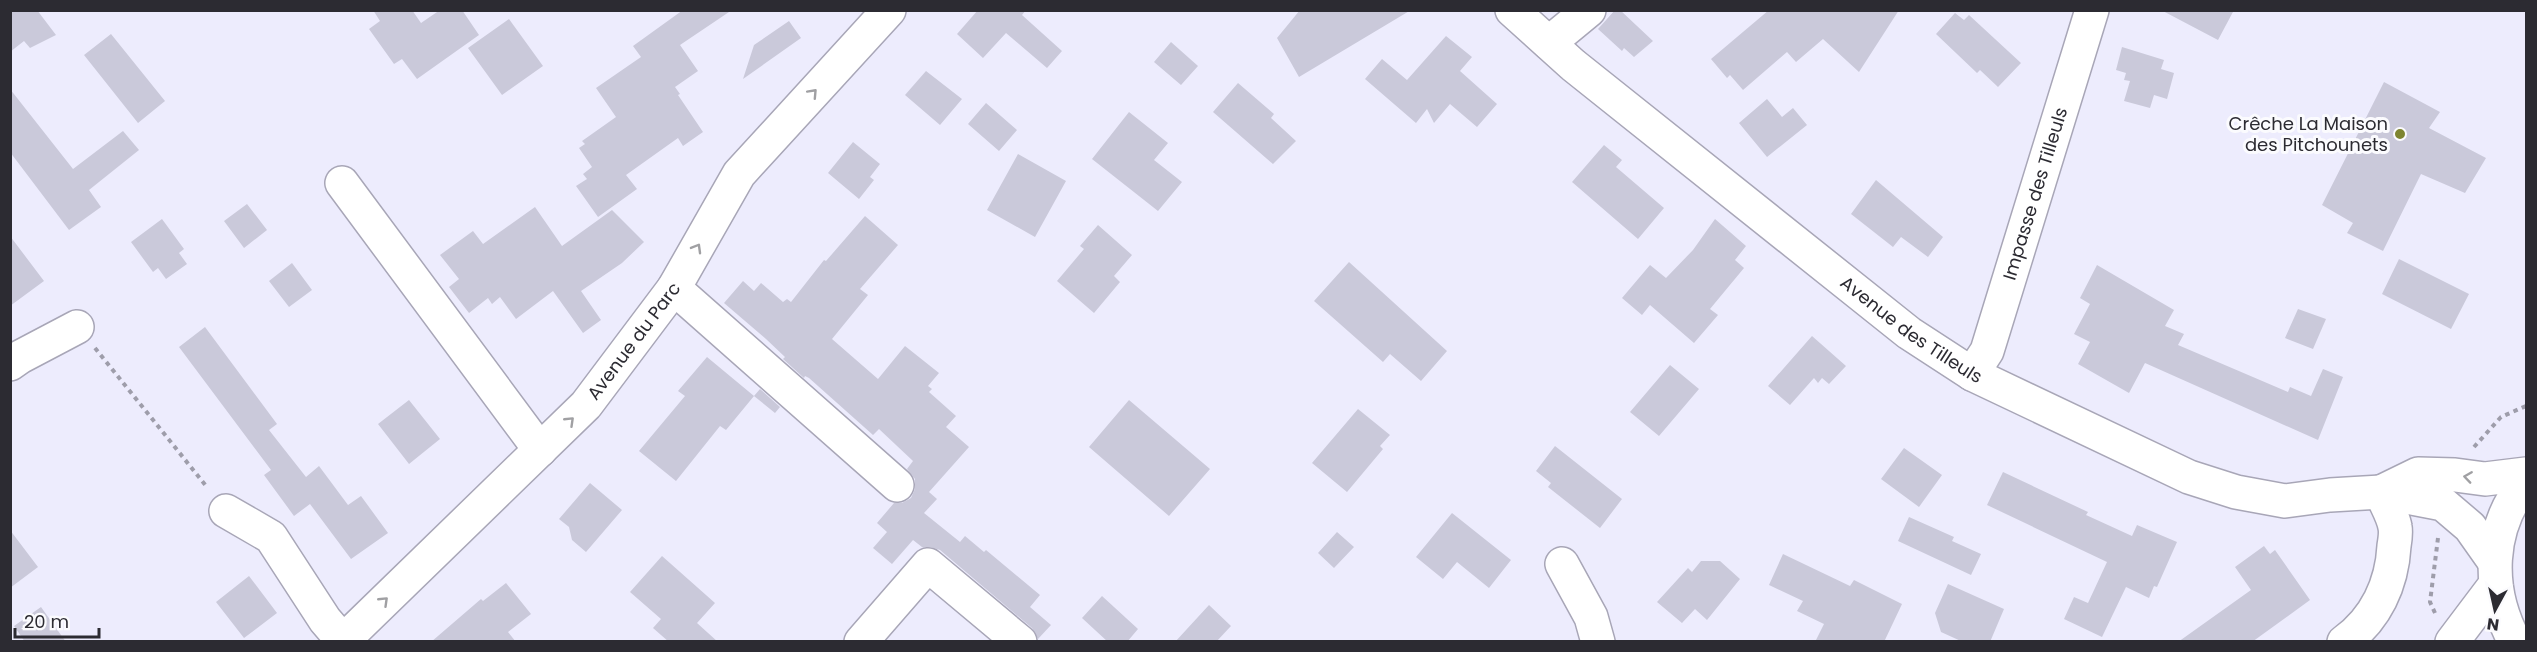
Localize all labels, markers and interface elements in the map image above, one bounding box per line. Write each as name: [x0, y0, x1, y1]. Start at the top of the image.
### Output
one-way arrow: [806, 89, 817, 100]
street label: Impasse des Tilleuls: [1997, 104, 2073, 283]
place label: Crêche La Maison des Pitchounets: [2229, 111, 2388, 157]
marker: Crêche La Maison des Pitchounets: [2393, 127, 2407, 141]
one-way arrow: [690, 244, 701, 254]
street label: Avenue des Tilleuls: [1835, 270, 1986, 389]
street label: Avenue du Parc: [581, 277, 686, 405]
one-way arrow: [562, 418, 573, 429]
one-way arrow: [2464, 471, 2473, 483]
north arrow: [2465, 580, 2525, 640]
one-way arrow: [378, 597, 388, 608]
scale bar: [15, 601, 99, 639]
text: 20 m: [24, 609, 69, 634]
text: N: [2485, 612, 2501, 637]

